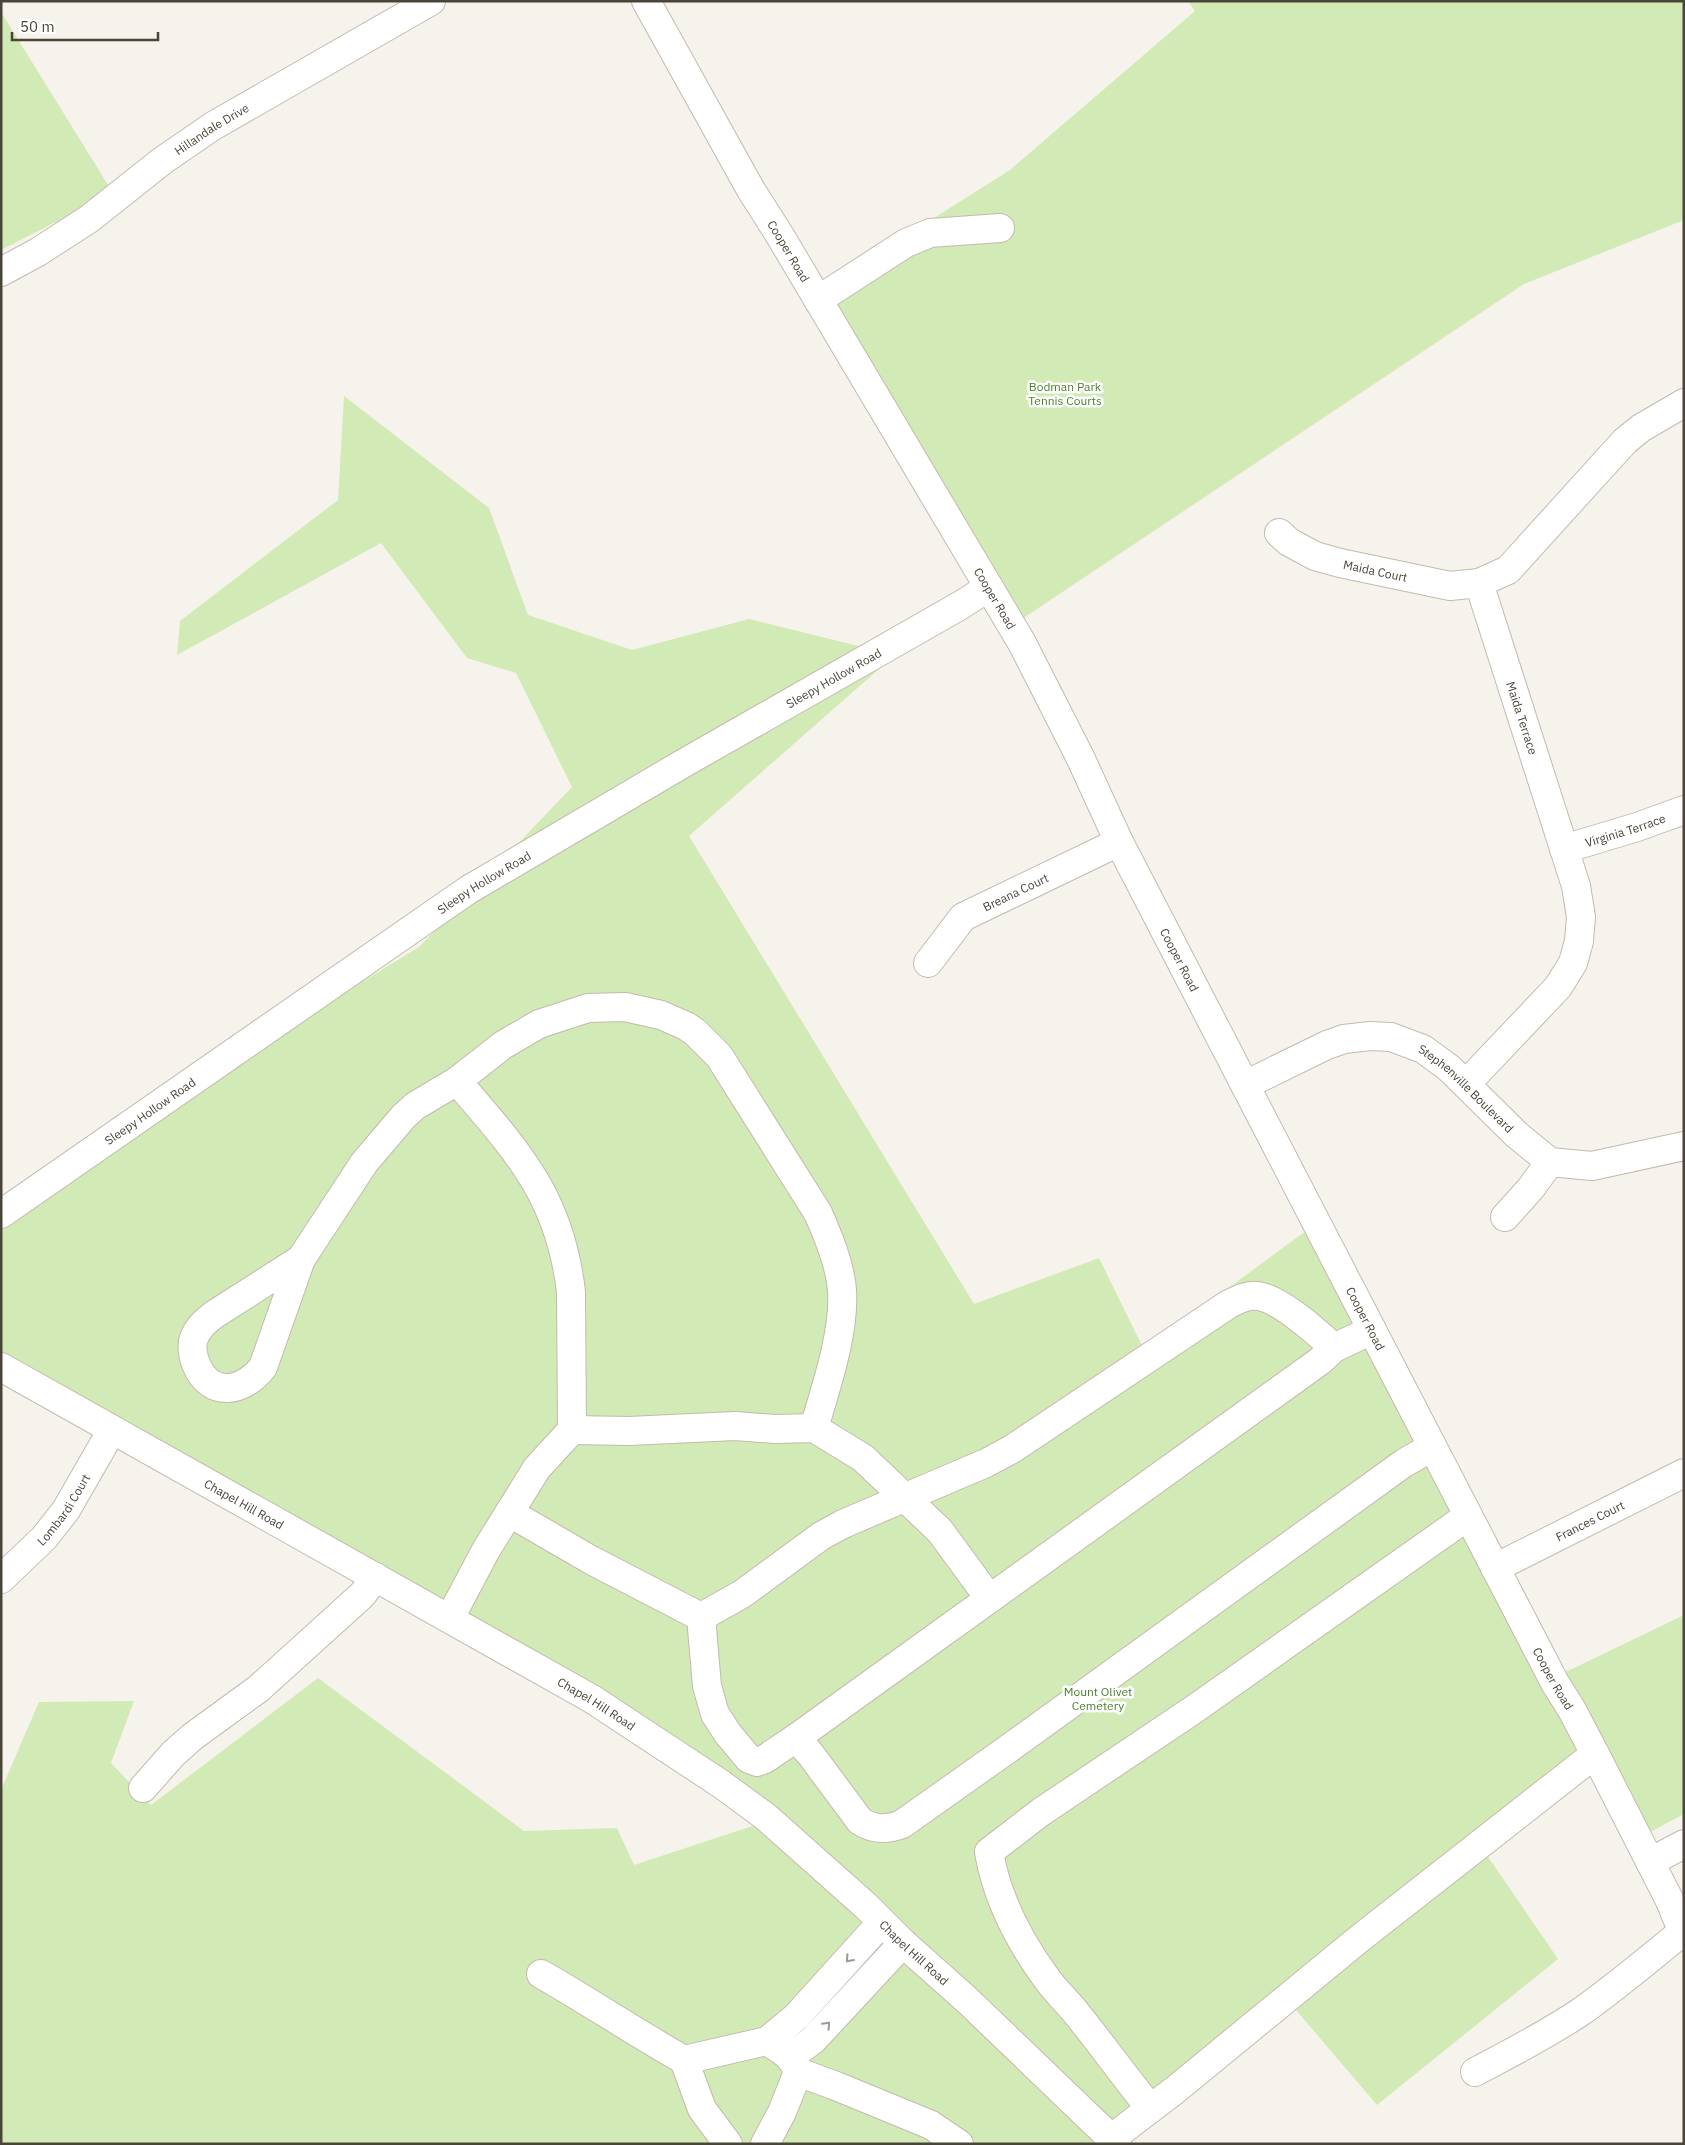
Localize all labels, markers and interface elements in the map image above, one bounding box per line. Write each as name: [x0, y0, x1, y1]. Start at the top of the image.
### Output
scale bar: [12, 10, 159, 42]
text: 50 m: [20, 17, 55, 36]
street label: Hillandale Drive: [171, 100, 252, 158]
street label: Cooper Road: [765, 217, 813, 285]
park label: Bodman Park Tennis Courts: [1028, 379, 1102, 408]
street label: Maida Court: [1342, 556, 1409, 584]
street label: Cooper Road: [971, 565, 1020, 632]
street label: Sleepy Hollow Road: [783, 645, 884, 711]
street label: Maida Terrace: [1503, 680, 1541, 757]
street label: Virginia Terrace: [1583, 810, 1668, 850]
street label: Sleepy Hollow Road: [434, 847, 533, 917]
street label: Breana Court: [980, 870, 1051, 914]
street label: Cooper Road: [1157, 925, 1203, 994]
street label: Stephenville Boulevard: [1417, 1041, 1517, 1135]
street label: Sleepy Hollow Road: [101, 1074, 198, 1148]
street label: Cooper Road: [1343, 1284, 1389, 1353]
street label: Lombardi Court: [34, 1471, 93, 1548]
street label: Chapel Hill Road: [202, 1475, 287, 1532]
street label: Frances Court: [1553, 1497, 1627, 1544]
street label: Cooper Road: [1530, 1644, 1577, 1712]
street label: Chapel Hill Road: [555, 1674, 638, 1733]
park label: Mount Olivet Cemetery: [1064, 1684, 1132, 1713]
street label: Chapel Hill Road: [877, 1917, 952, 1988]
one-way arrow: [845, 1954, 854, 1963]
one-way arrow: [821, 2022, 830, 2031]

